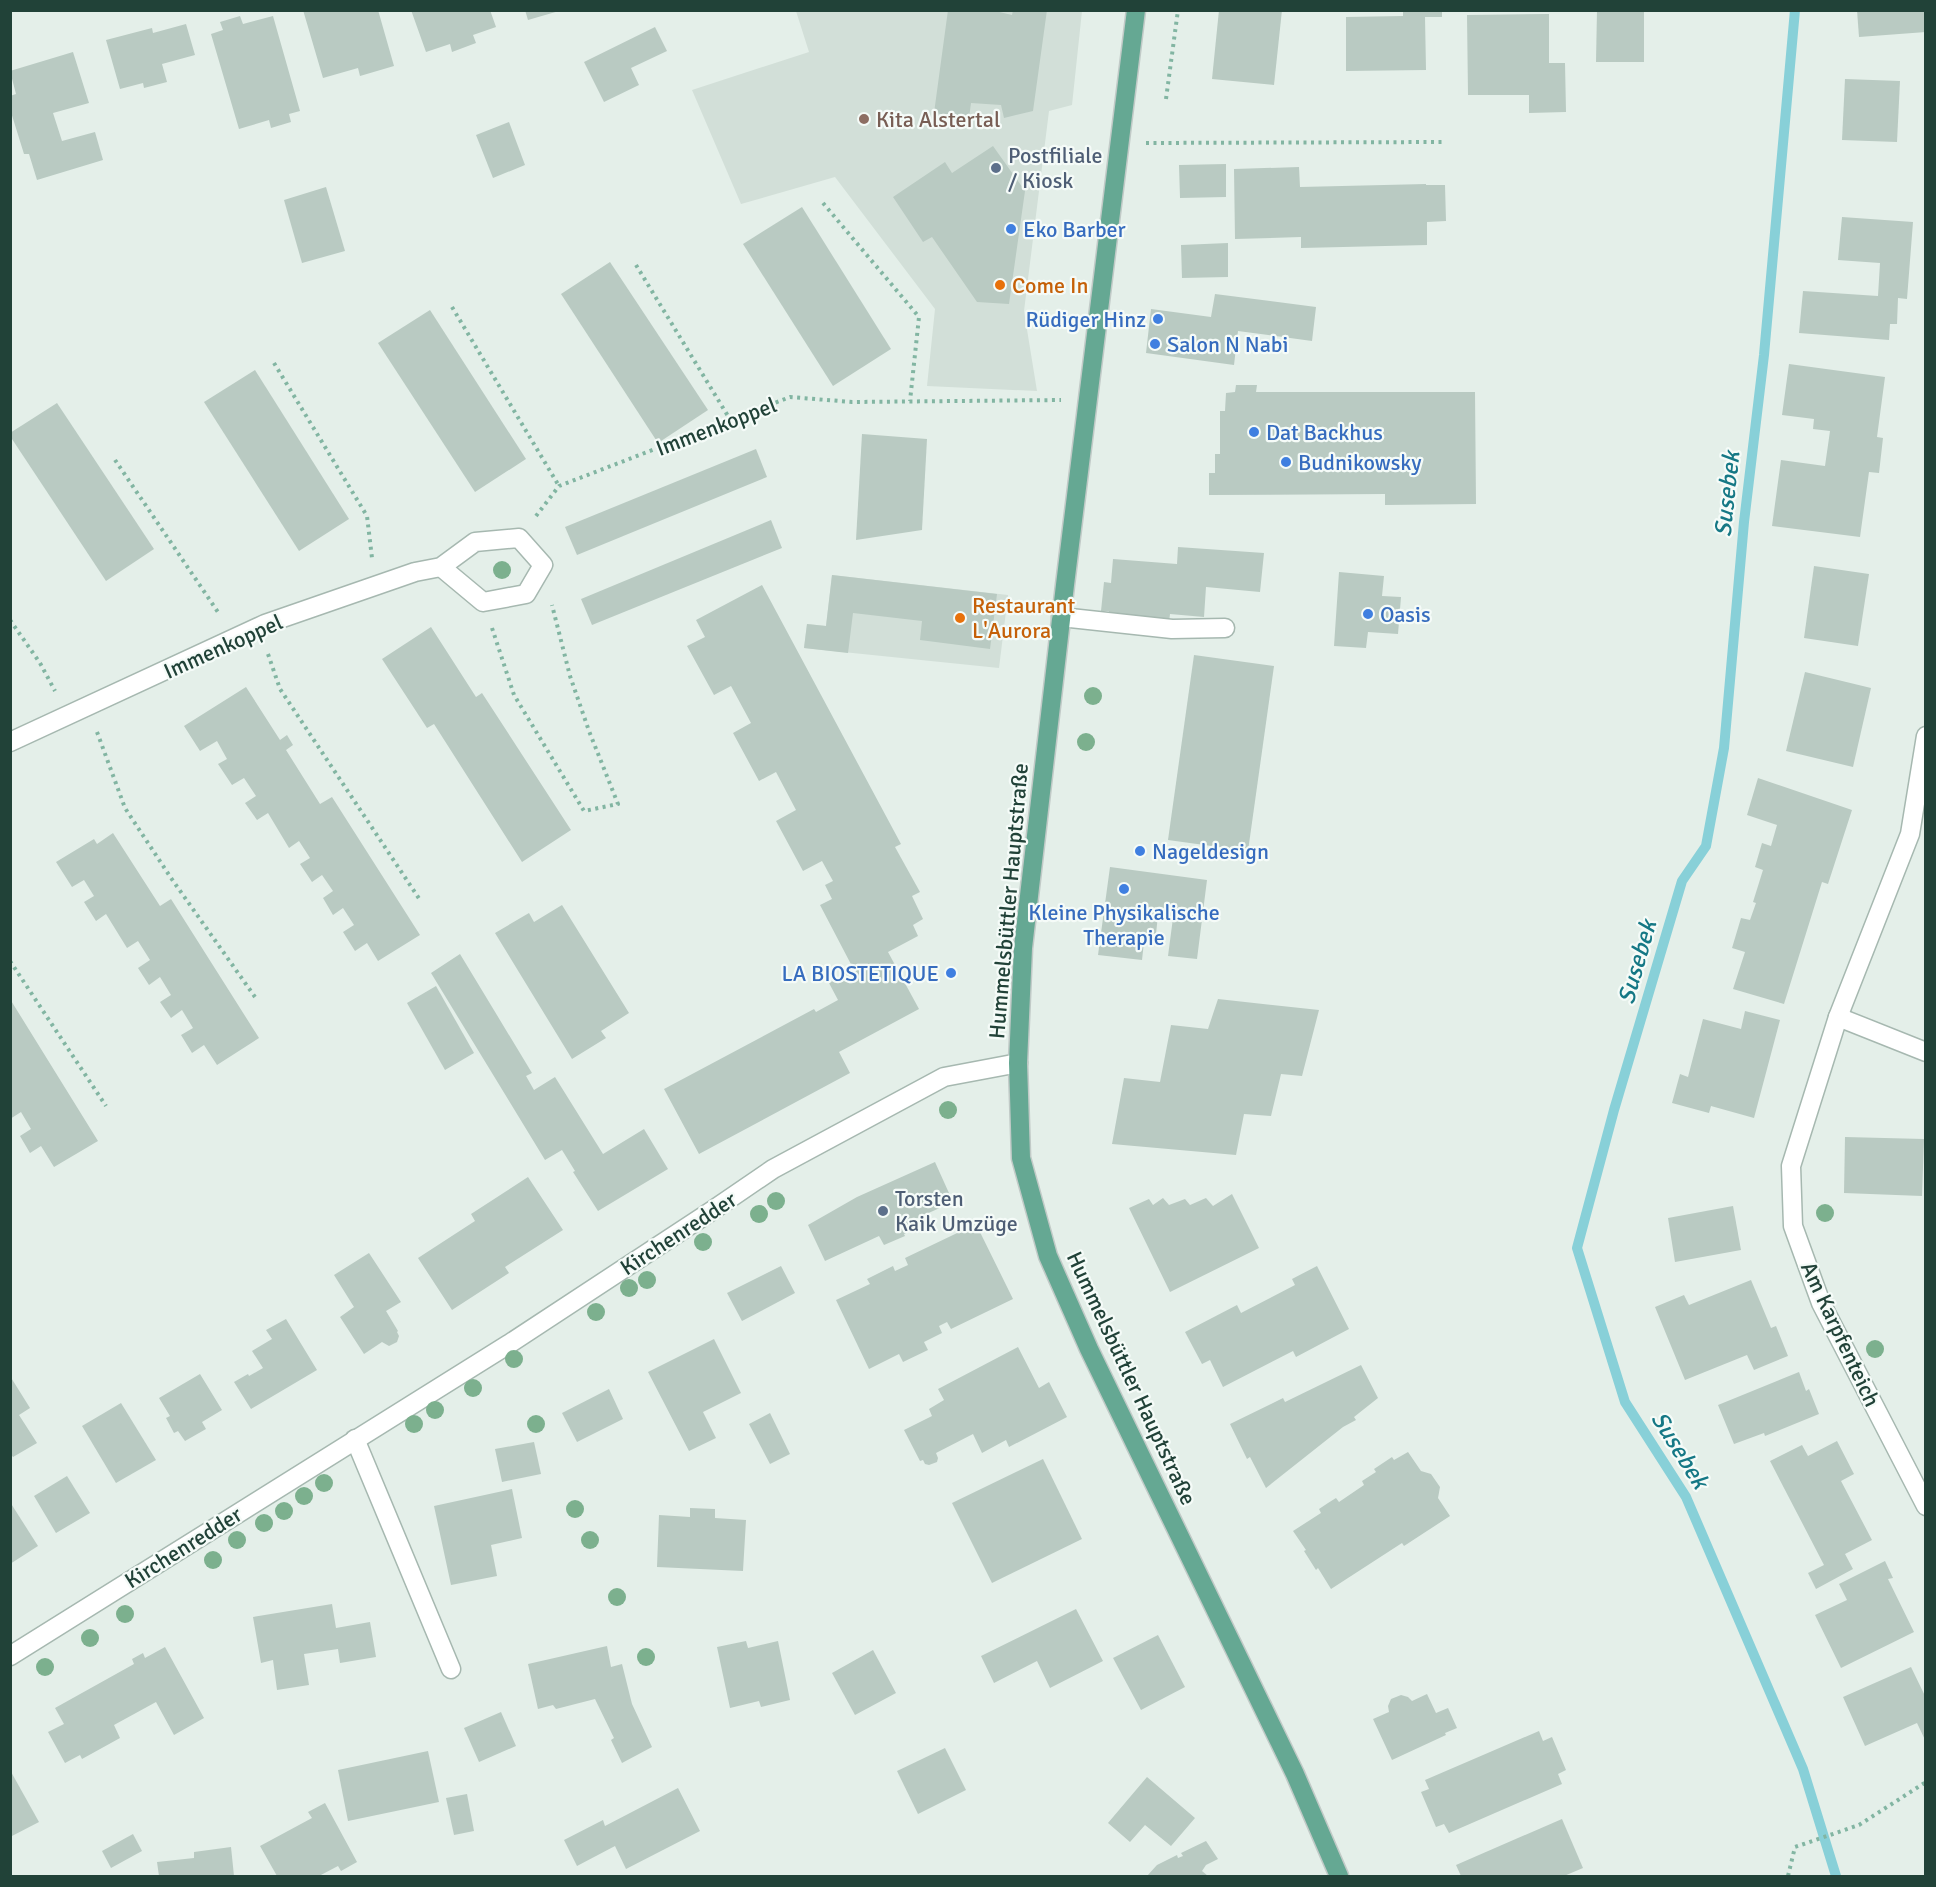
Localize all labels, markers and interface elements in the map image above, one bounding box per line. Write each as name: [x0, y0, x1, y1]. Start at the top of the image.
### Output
place label: Kita Alstertal: [876, 106, 1000, 133]
marker: Kita Alstertal: [857, 112, 871, 126]
place label: Postfiliale / Kiosk: [1008, 142, 1103, 194]
marker: Postfiliale / Kiosk: [989, 161, 1003, 175]
place label: Eko Barber: [1023, 216, 1126, 243]
marker: Eko Barber: [1004, 222, 1018, 236]
place label: Come In: [1012, 272, 1088, 299]
marker: Come In: [993, 278, 1007, 292]
place label: Rüdiger Hinz: [1025, 306, 1146, 333]
marker: Rüdiger Hinz: [1151, 312, 1165, 326]
place label: Salon N Nabi: [1167, 331, 1288, 358]
marker: Salon N Nabi: [1148, 337, 1162, 351]
street label: Immenkoppel: [652, 391, 780, 462]
place label: Dat Backhus: [1266, 419, 1383, 446]
marker: Dat Backhus: [1247, 425, 1261, 439]
water label: Susebek: [1708, 448, 1747, 538]
place label: Budnikowsky: [1298, 449, 1422, 476]
marker: Budnikowsky: [1279, 455, 1293, 469]
place label: Restaurant L'Aurora: [972, 592, 1076, 644]
place label: Oasis: [1380, 601, 1431, 628]
marker: Oasis: [1361, 607, 1375, 621]
street label: Immenkoppel: [160, 608, 287, 685]
marker: Restaurant L'Aurora: [953, 611, 967, 625]
street label: Hummelsbüttler Hauptstraße: [983, 762, 1034, 1040]
place label: Nageldesign: [1152, 838, 1269, 865]
marker: Nageldesign: [1133, 844, 1147, 858]
marker: Kleine Physikalische Therapie: [1117, 882, 1131, 896]
place label: Kleine Physikalische Therapie: [1028, 899, 1220, 951]
water label: Susebek: [1611, 915, 1664, 1007]
place label: LA BIOSTETIQUE: [782, 960, 939, 987]
marker: LA BIOSTETIQUE: [944, 966, 958, 980]
place label: Torsten Kaik Umzüge: [895, 1185, 1018, 1237]
street label: Kirchenredder: [615, 1186, 741, 1281]
marker: Torsten Kaik Umzüge: [876, 1204, 890, 1218]
street label: Hummelsbüttler Hauptstraße: [1061, 1247, 1202, 1509]
street label: Am Karpfenteich: [1795, 1257, 1886, 1411]
water label: Susebek: [1645, 1406, 1716, 1496]
street label: Kirchenredder: [120, 1501, 247, 1594]

